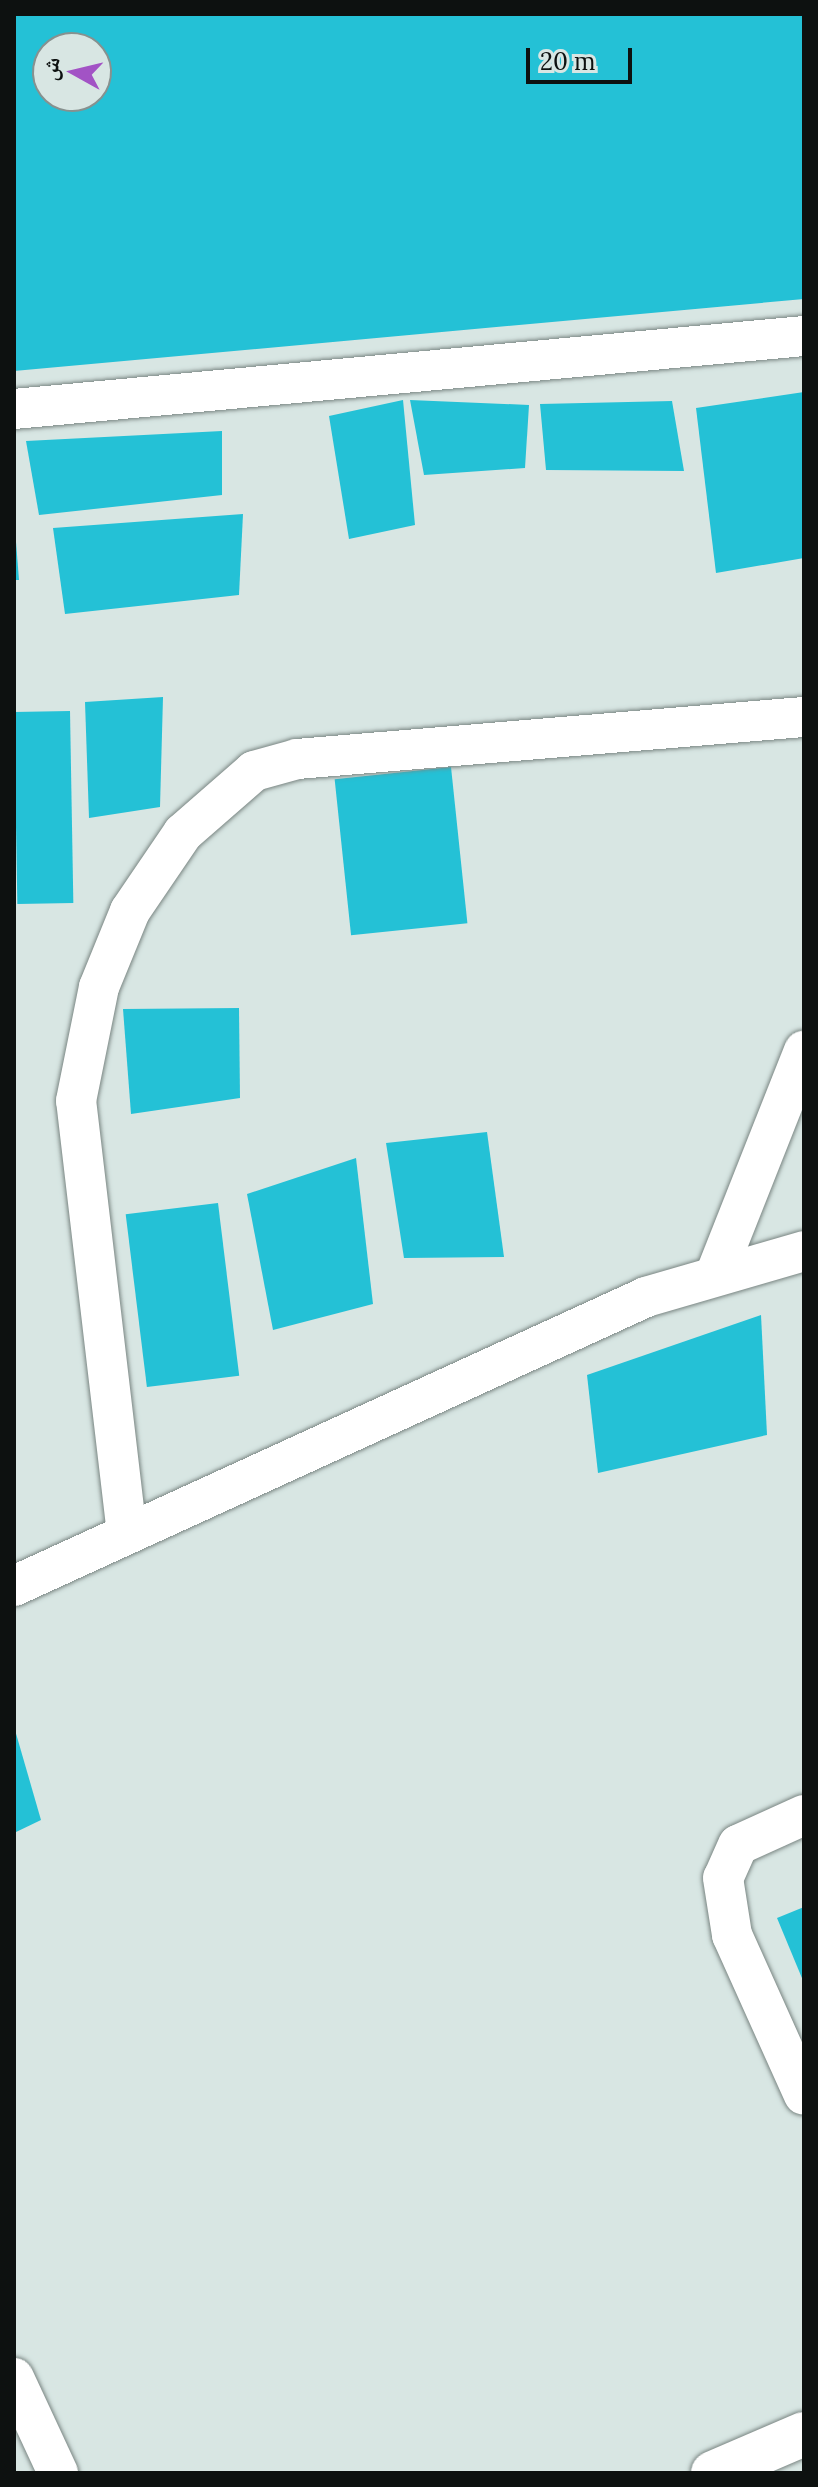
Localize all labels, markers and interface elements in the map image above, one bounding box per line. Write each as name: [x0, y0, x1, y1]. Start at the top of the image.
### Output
north arrow: [32, 32, 112, 112]
scale bar: [530, 32, 636, 82]
text: 20 m: [540, 46, 596, 77]
text: ش: [35, 55, 66, 82]

